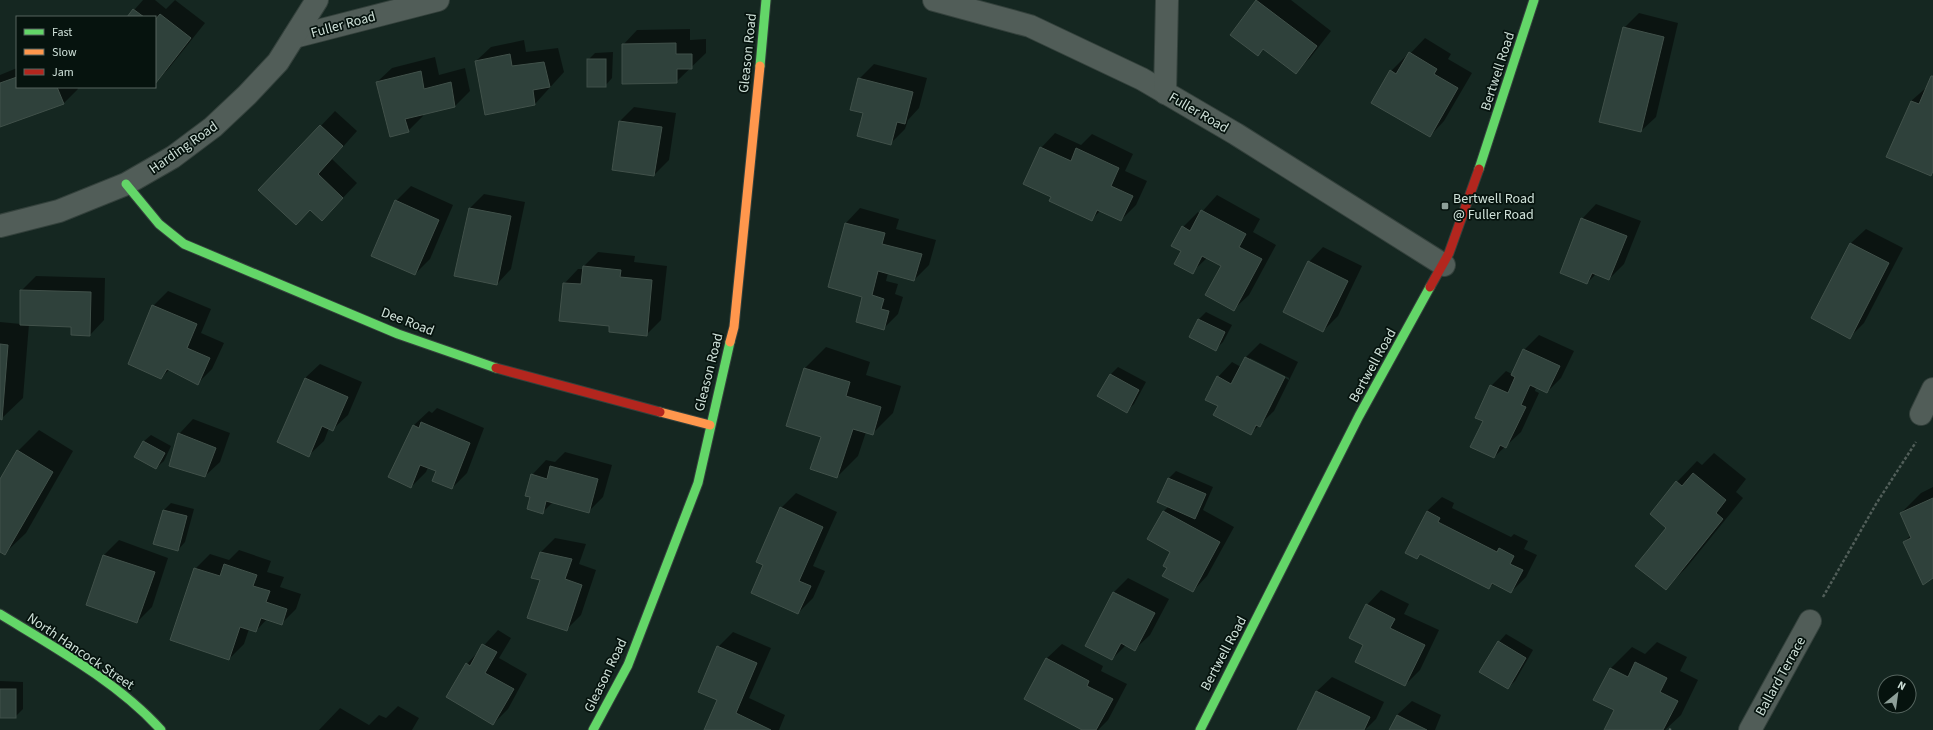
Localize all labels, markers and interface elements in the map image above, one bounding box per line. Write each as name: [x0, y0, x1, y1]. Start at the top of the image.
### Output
street label: Fuller Road: [309, 7, 378, 43]
street label: Gleason Road: [734, 12, 762, 94]
legend: [16, 16, 156, 88]
text: Fast: [52, 24, 72, 41]
street label: Bertwell Road: [1476, 29, 1520, 113]
text: Slow: [52, 44, 77, 61]
text: Jam: [52, 64, 74, 81]
street label: Fuller Road: [1165, 88, 1232, 138]
street label: Harding Road: [145, 117, 222, 179]
place label: Bertwell Road @ Fuller Road: [1453, 189, 1535, 225]
marker: Bertwell Road @ Fuller Road: [1440, 201, 1450, 211]
street label: Dee Road: [378, 303, 437, 341]
street label: Bertwell Road: [1344, 325, 1401, 406]
street label: Gleason Road: [690, 331, 728, 413]
street label: North Hancock Street: [23, 608, 138, 695]
street label: Bertwell Road: [1196, 613, 1252, 694]
street label: Ballard Terrace: [1751, 633, 1811, 720]
street label: Gleason Road: [579, 635, 632, 716]
north arrow: [1877, 674, 1917, 714]
text: N: [1895, 677, 1908, 694]

